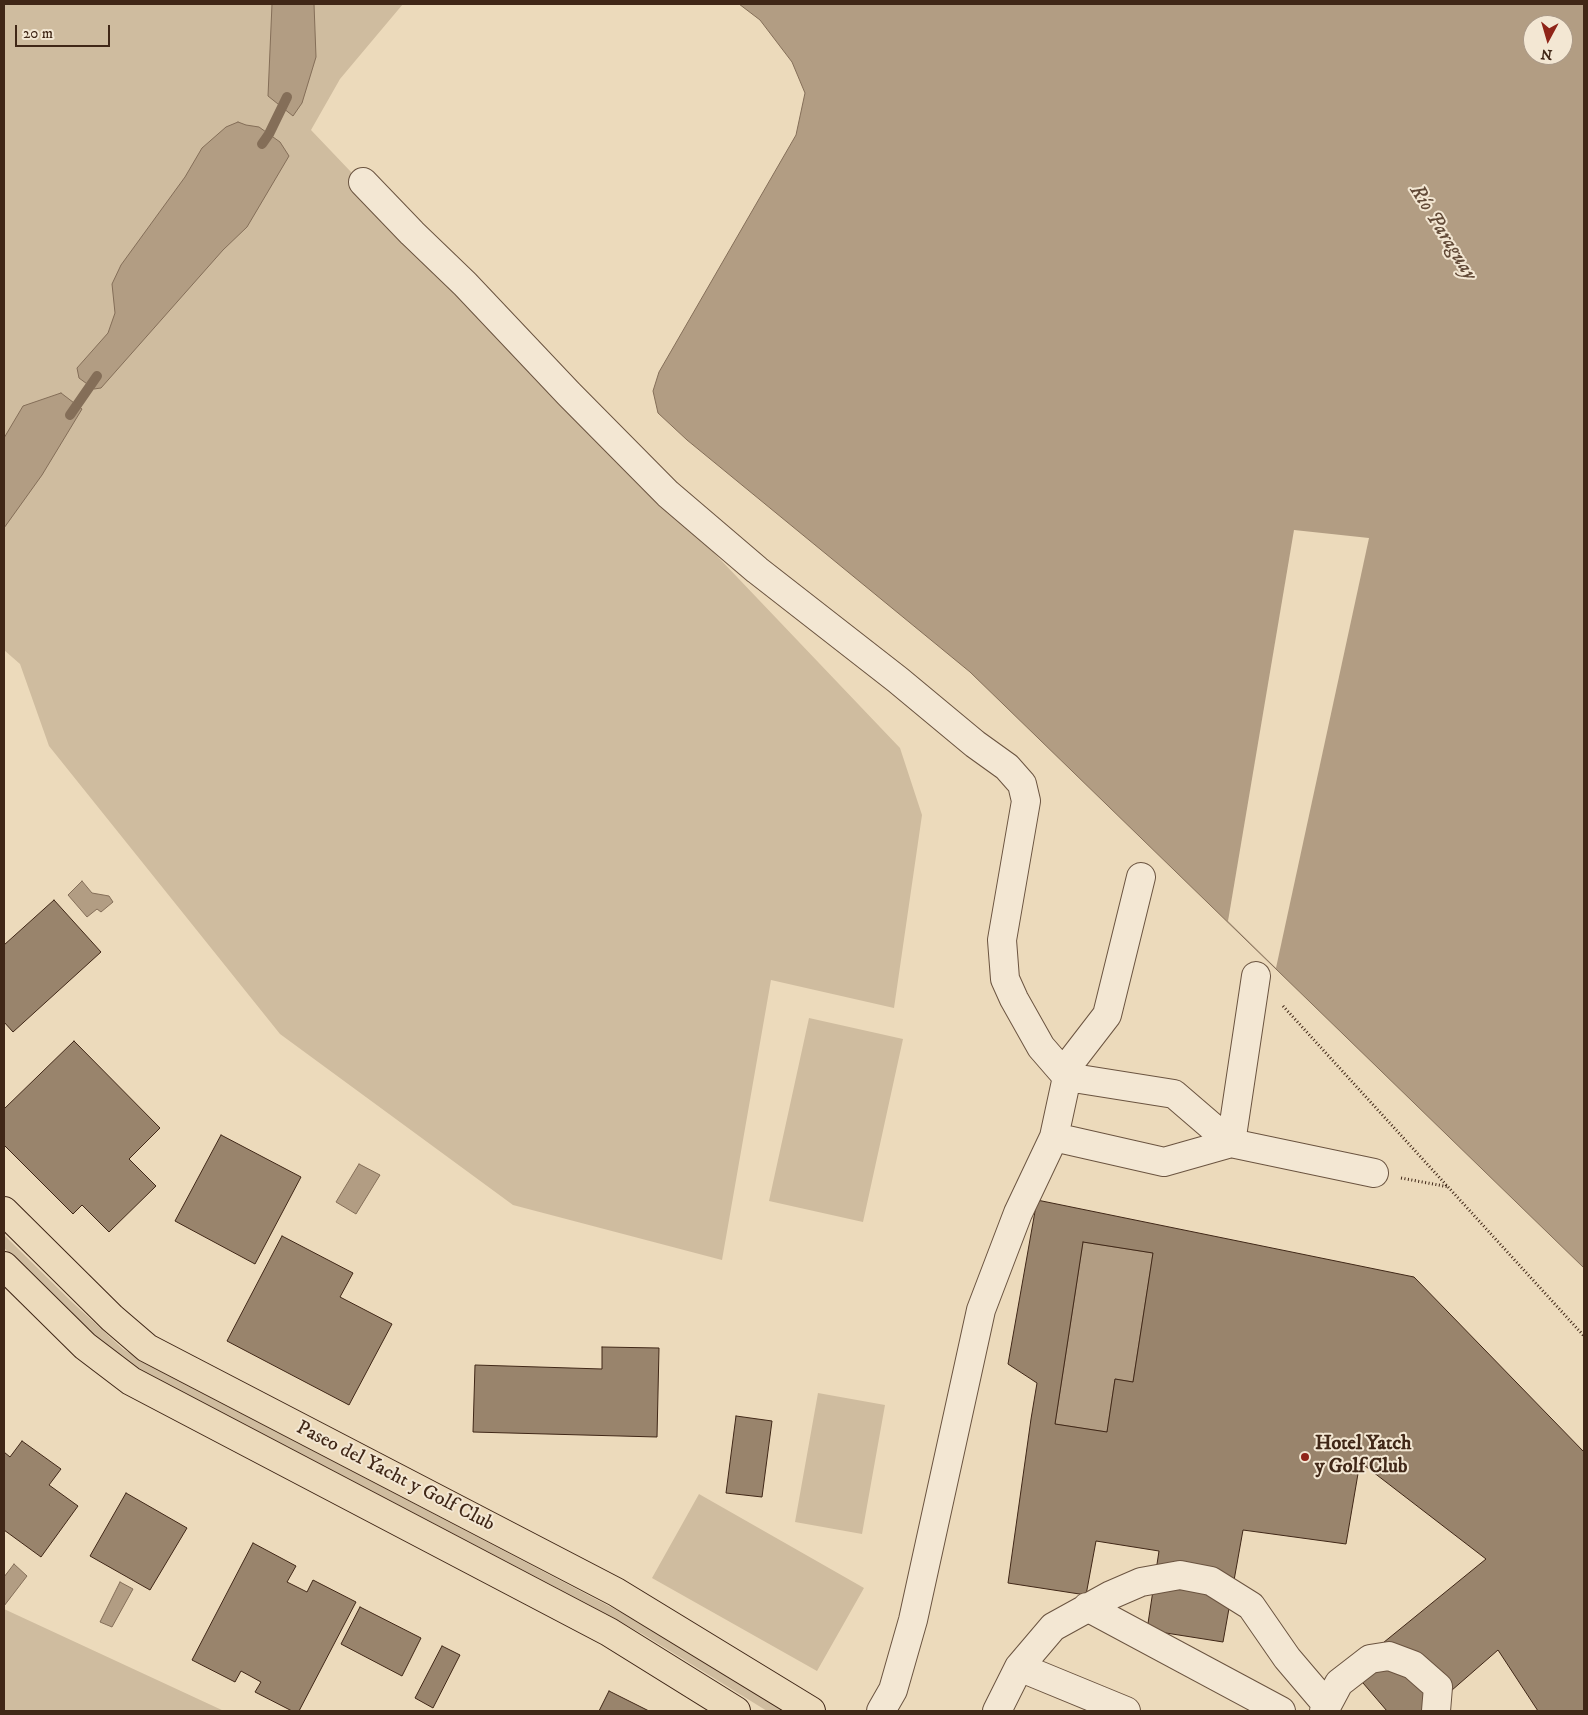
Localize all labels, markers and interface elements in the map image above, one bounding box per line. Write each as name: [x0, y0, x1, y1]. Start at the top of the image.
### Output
scale bar: [18, 15, 112, 47]
north arrow: [1523, 15, 1573, 65]
text: 20 m: [23, 24, 53, 43]
text: N: [1540, 44, 1553, 63]
water label: Río Paraguay: [1403, 181, 1481, 285]
street label: Paseo del Yacht y Golf Club: [292, 1416, 498, 1538]
place label: Hotel Yatch y Golf Club: [1315, 1433, 1412, 1480]
marker: Hotel Yatch y Golf Club: [1299, 1451, 1311, 1463]

